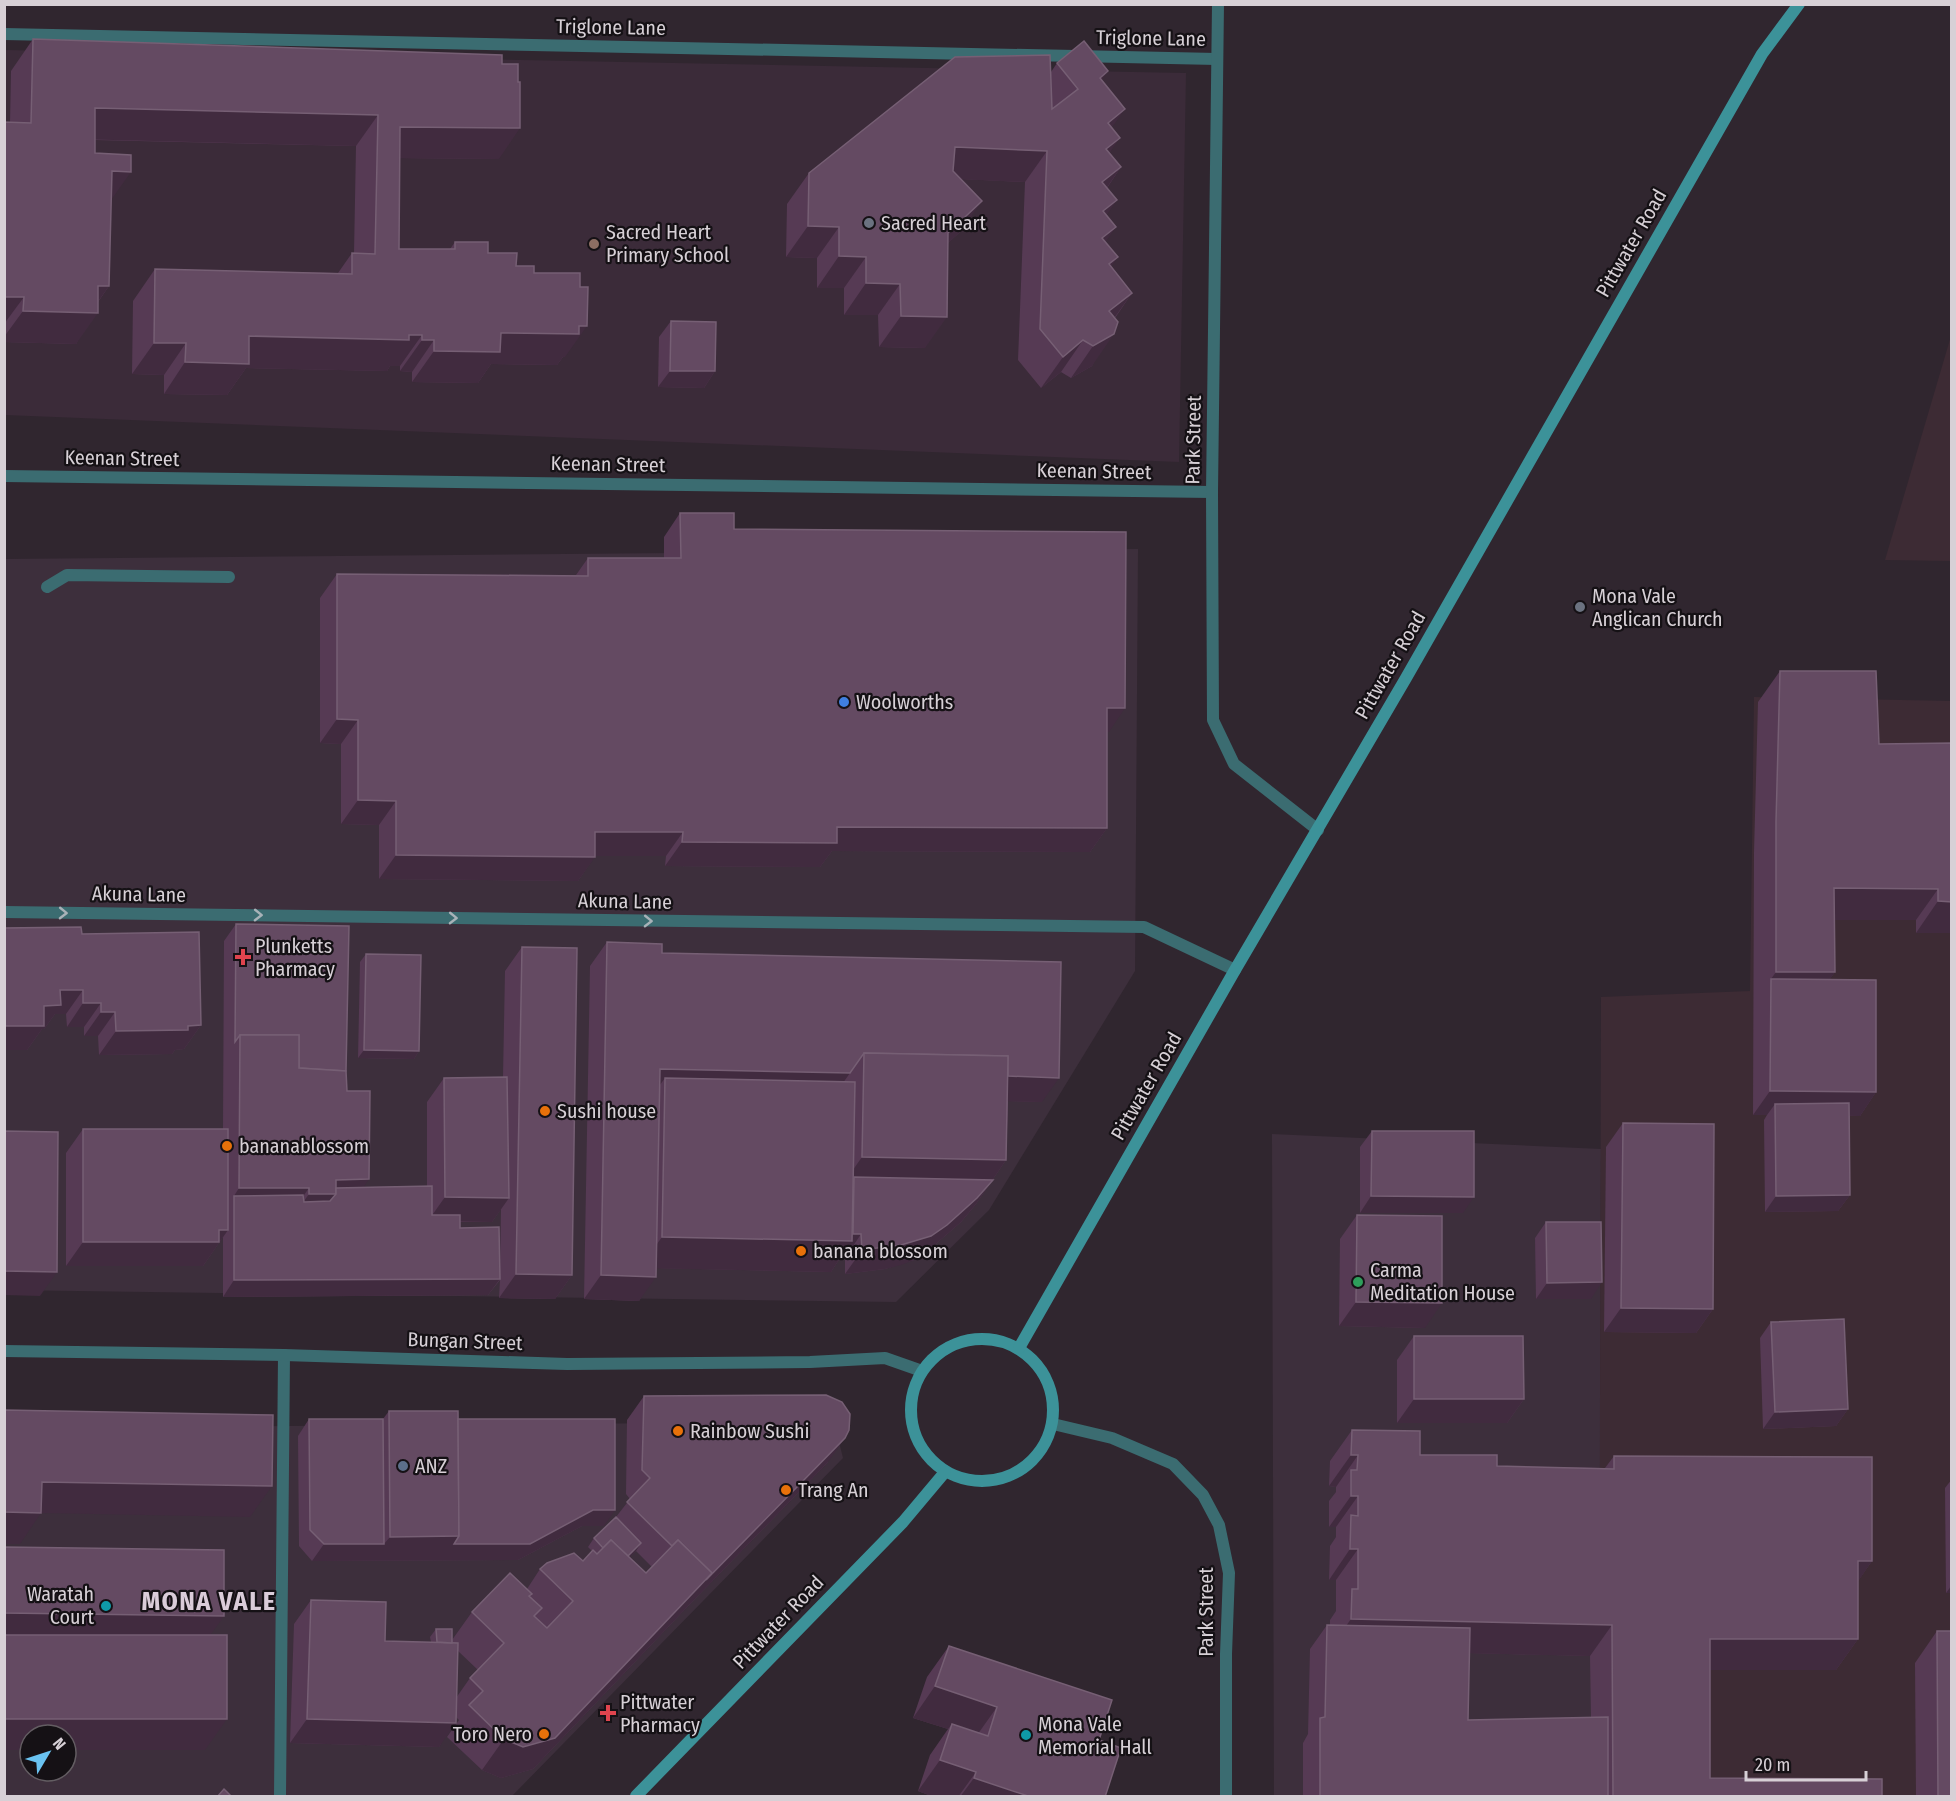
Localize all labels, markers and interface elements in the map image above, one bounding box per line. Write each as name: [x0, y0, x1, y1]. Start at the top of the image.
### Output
street label: Triglone Lane: [556, 14, 666, 40]
street label: Triglone Lane: [1096, 25, 1206, 51]
street label: Pittwater Road: [1590, 185, 1672, 301]
place label: Sacred Heart: [881, 211, 987, 235]
marker: Sacred Heart: [862, 216, 876, 230]
place label: Sacred Heart Primary School: [606, 220, 729, 267]
marker: Sacred Heart Primary School: [587, 237, 601, 251]
street label: Park Street: [1180, 395, 1206, 485]
street label: Keenan Street: [64, 445, 180, 471]
street label: Keenan Street: [550, 451, 666, 477]
street label: Keenan Street: [1036, 458, 1152, 484]
place label: Mona Vale Anglican Church: [1592, 584, 1723, 631]
marker: Mona Vale Anglican Church: [1573, 600, 1587, 614]
street label: Pittwater Road: [1349, 607, 1431, 723]
place label: Woolworths: [856, 690, 953, 714]
marker: Woolworths: [837, 695, 851, 709]
street label: Akuna Lane: [92, 881, 186, 907]
street label: Akuna Lane: [578, 888, 672, 914]
one-way arrow: [58, 907, 67, 919]
one-way arrow: [253, 909, 262, 921]
one-way arrow: [448, 912, 457, 924]
one-way arrow: [643, 915, 652, 927]
place label: Plunketts Pharmacy: [255, 934, 335, 981]
marker: Plunketts Pharmacy: [236, 950, 250, 964]
street label: Pittwater Road: [1105, 1028, 1187, 1144]
place label: Sushi house: [557, 1099, 656, 1123]
marker: Sushi house: [538, 1104, 552, 1118]
place label: bananablossom: [239, 1134, 369, 1158]
marker: bananablossom: [220, 1139, 234, 1153]
place label: banana blossom: [813, 1239, 948, 1263]
marker: banana blossom: [794, 1244, 808, 1258]
place label: Carma Meditation House: [1370, 1258, 1515, 1305]
marker: Carma Meditation House: [1351, 1275, 1365, 1289]
street label: Bungan Street: [407, 1327, 523, 1355]
place label: Rainbow Sushi: [690, 1419, 810, 1443]
marker: Rainbow Sushi: [671, 1424, 685, 1438]
place label: ANZ: [415, 1454, 447, 1478]
marker: ANZ: [396, 1459, 410, 1473]
place label: Trang An: [798, 1478, 869, 1502]
marker: Trang An: [779, 1483, 793, 1497]
street label: Park Street: [1194, 1567, 1218, 1657]
street label: Pittwater Road: [728, 1570, 828, 1674]
place label: Waratah Court: [27, 1582, 94, 1629]
district label: MONA VALE: [141, 1586, 277, 1617]
marker: Waratah Court: [99, 1599, 113, 1613]
place label: Pittwater Pharmacy: [620, 1690, 700, 1737]
marker: Pittwater Pharmacy: [601, 1706, 615, 1720]
place label: Mona Vale Memorial Hall: [1038, 1712, 1152, 1759]
place label: Toro Nero: [453, 1722, 532, 1746]
north arrow: [18, 1723, 78, 1783]
marker: Toro Nero: [537, 1727, 551, 1741]
marker: Mona Vale Memorial Hall: [1019, 1728, 1033, 1742]
text: N: [49, 1734, 70, 1754]
scale bar: [1746, 1744, 1866, 1782]
text: 20 m: [1755, 1754, 1790, 1776]

